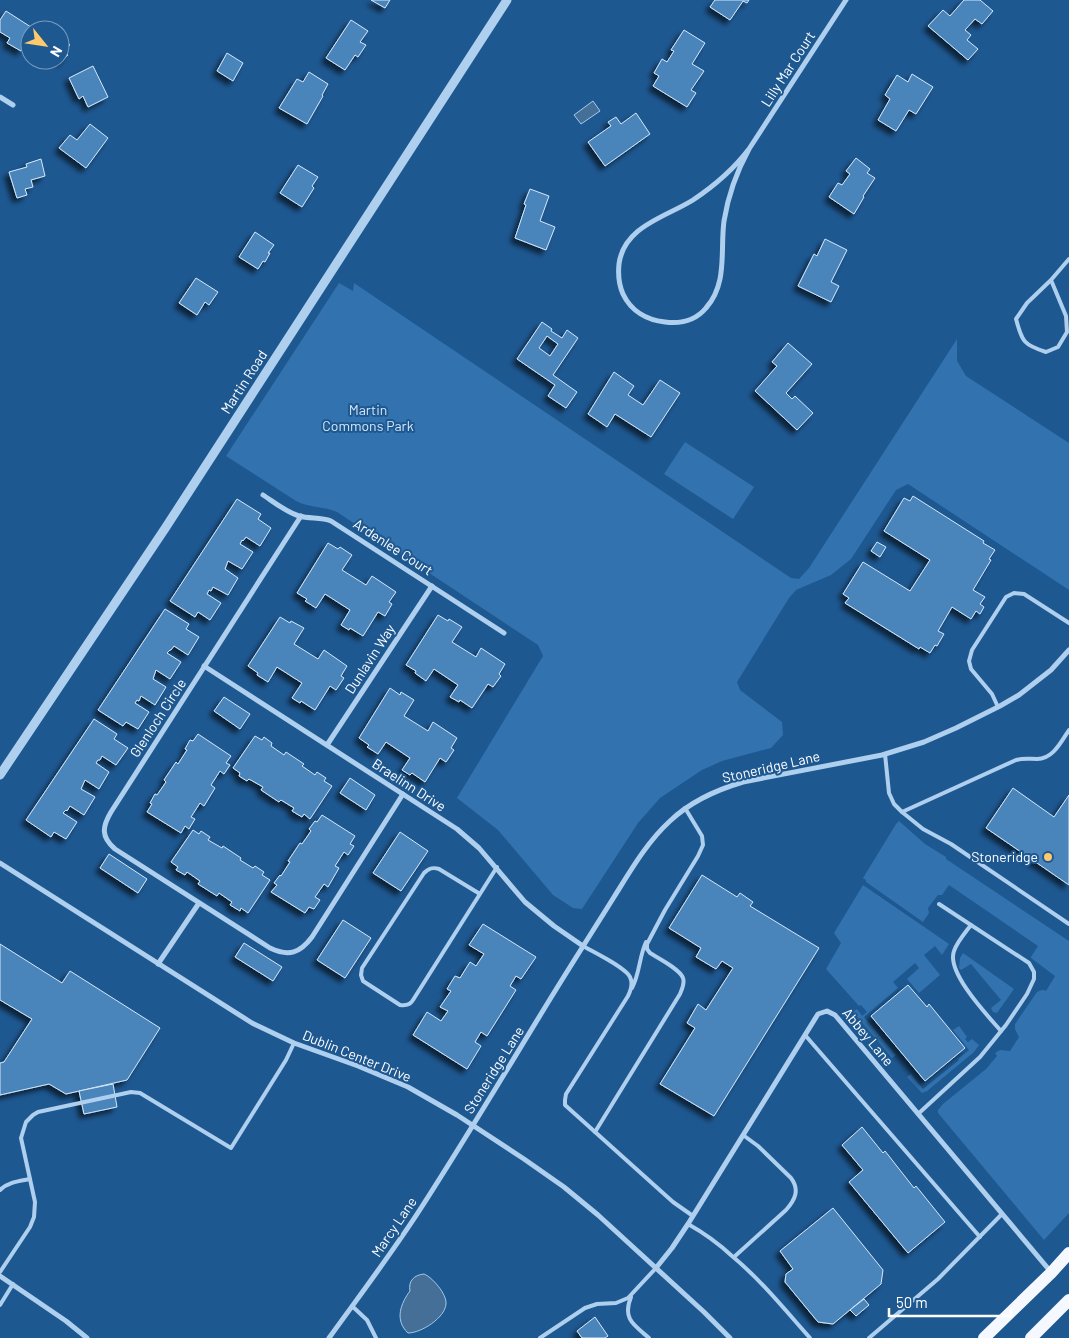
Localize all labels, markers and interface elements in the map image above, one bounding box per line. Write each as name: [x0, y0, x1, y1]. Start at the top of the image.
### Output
north arrow: [20, 20, 70, 70]
street label: Lilly Mar Court: [757, 28, 818, 110]
text: N: [47, 43, 66, 60]
street label: Martin Road: [217, 347, 270, 417]
park label: Martin Commons Park: [322, 401, 414, 434]
street label: Ardenlee Court: [350, 515, 436, 579]
street label: Dunlavin Way: [341, 620, 399, 697]
street label: Glenloch Circle: [126, 675, 189, 760]
street label: Stoneridge Lane: [720, 747, 821, 786]
street label: Braelinn Drive: [369, 754, 449, 815]
place label: Stoneridge: [971, 848, 1038, 865]
marker: Stoneridge: [1042, 851, 1054, 863]
street label: Abbey Lane: [839, 1004, 897, 1069]
street label: Stoneridge Lane: [460, 1023, 527, 1117]
street label: Dublin Center Drive: [300, 1026, 414, 1085]
street label: Marcy Lane: [367, 1194, 420, 1260]
scale bar: [889, 1286, 1012, 1318]
text: 50 m: [896, 1293, 928, 1311]

